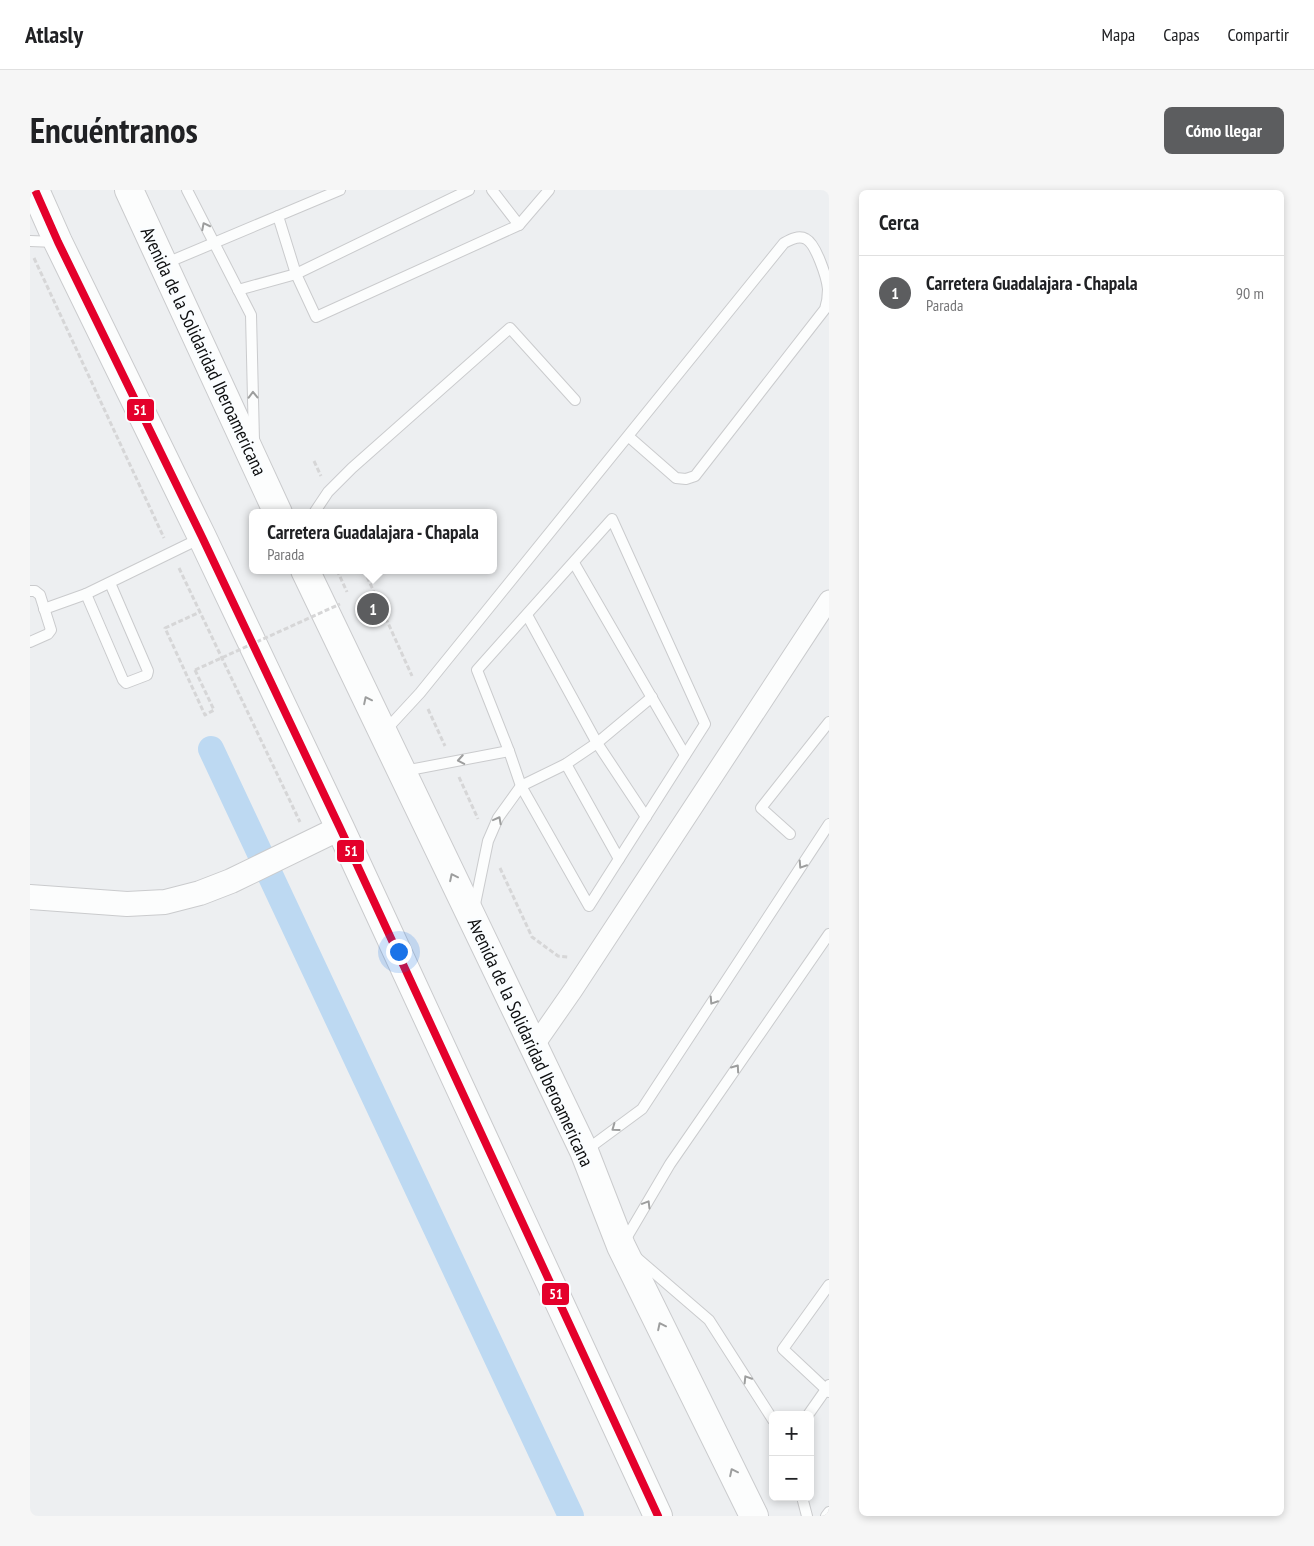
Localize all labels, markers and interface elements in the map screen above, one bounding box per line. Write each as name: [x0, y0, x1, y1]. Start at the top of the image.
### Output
text: Atlasly: [25, 19, 83, 50]
text: Mapa: [1102, 23, 1135, 46]
text: Capas: [1163, 23, 1200, 46]
text: Compartir: [1228, 23, 1289, 46]
text: Encuéntranos: [30, 107, 198, 153]
button: Cómo llegar: [1164, 107, 1284, 154]
text: Cerca: [879, 209, 919, 236]
street label: Avenida de la Solidaridad Iberoamericana: [136, 223, 272, 479]
one-way arrow: [201, 223, 211, 232]
text: Carretera Guadalajara - Chapala: [926, 271, 1138, 295]
text: 1: [891, 283, 899, 303]
text: 90 m: [1236, 283, 1264, 303]
text: Parada: [926, 295, 963, 315]
one-way arrow: [248, 391, 258, 399]
line badge: 51: [126, 398, 155, 422]
text: 51: [133, 401, 147, 419]
popup: [249, 509, 497, 574]
text: Carretera Guadalajara - Chapala: [267, 520, 479, 544]
text: Parada: [267, 544, 304, 564]
pin: 1: [357, 590, 389, 628]
one-way arrow: [363, 696, 373, 705]
one-way arrow: [457, 755, 465, 765]
one-way arrow: [492, 817, 502, 826]
line badge: 51: [336, 839, 365, 863]
text: 51: [344, 842, 358, 860]
one-way arrow: [799, 859, 808, 869]
one-way arrow: [449, 874, 459, 883]
street label: Avenida de la Solidaridad Iberoamericana: [463, 914, 599, 1170]
your location: [386, 939, 412, 965]
one-way arrow: [710, 995, 719, 1004]
one-way arrow: [730, 1065, 739, 1074]
one-way arrow: [611, 1122, 621, 1131]
one-way arrow: [640, 1200, 650, 1209]
line badge: 51: [541, 1282, 570, 1306]
text: 51: [549, 1285, 563, 1303]
one-way arrow: [657, 1322, 667, 1331]
one-way arrow: [743, 1375, 753, 1384]
map controls: [769, 1411, 814, 1501]
button: +: [769, 1411, 814, 1456]
button: −: [769, 1456, 814, 1501]
one-way arrow: [728, 1468, 739, 1477]

